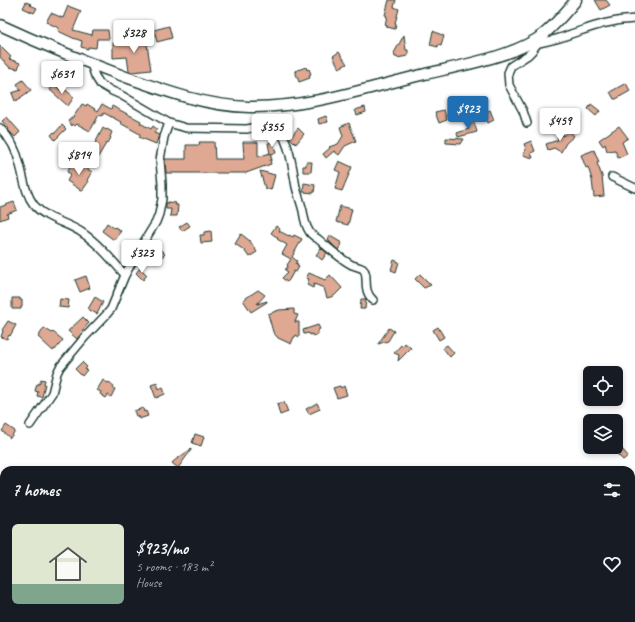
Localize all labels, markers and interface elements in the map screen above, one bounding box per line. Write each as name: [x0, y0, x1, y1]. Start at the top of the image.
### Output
pin: $328: [110, 20, 158, 54]
text: $328: [122, 25, 146, 41]
pin: $631: [38, 61, 86, 95]
text: $631: [50, 66, 74, 82]
pin: $923: [444, 96, 492, 130]
text: $923: [456, 101, 480, 117]
pin: $459: [536, 108, 584, 142]
text: $459: [548, 113, 572, 129]
pin: $355: [248, 114, 296, 148]
text: $355: [261, 119, 283, 135]
pin: $814: [55, 142, 103, 176]
text: $814: [67, 147, 91, 163]
pin: $323: [118, 240, 166, 274]
text: $323: [130, 245, 154, 261]
map controls: [583, 366, 623, 454]
button: locate: [583, 366, 623, 406]
button: layers: [583, 414, 623, 454]
icon: filters: [601, 479, 623, 501]
text: 7 homes: [12, 480, 60, 501]
text: $923/mo: [136, 538, 188, 559]
icon: home: [44, 540, 92, 588]
icon: heart: [601, 553, 623, 575]
text: 5 rooms · 183 m²: [136, 559, 212, 575]
text: House: [136, 575, 161, 591]

